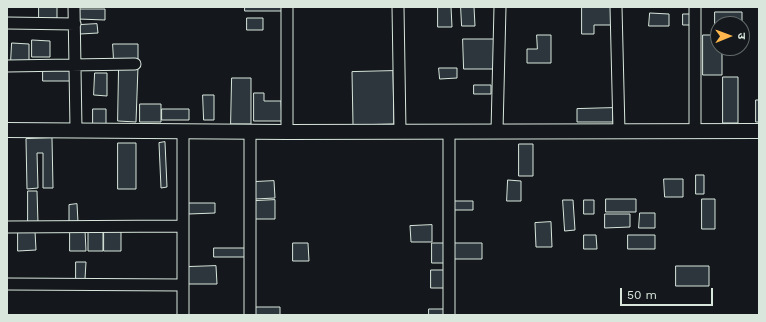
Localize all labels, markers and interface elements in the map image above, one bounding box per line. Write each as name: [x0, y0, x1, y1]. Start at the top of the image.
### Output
north arrow: [710, 16, 750, 56]
text: उ: [735, 32, 748, 39]
scale bar: [622, 280, 715, 306]
text: 50 m: [627, 288, 657, 302]

